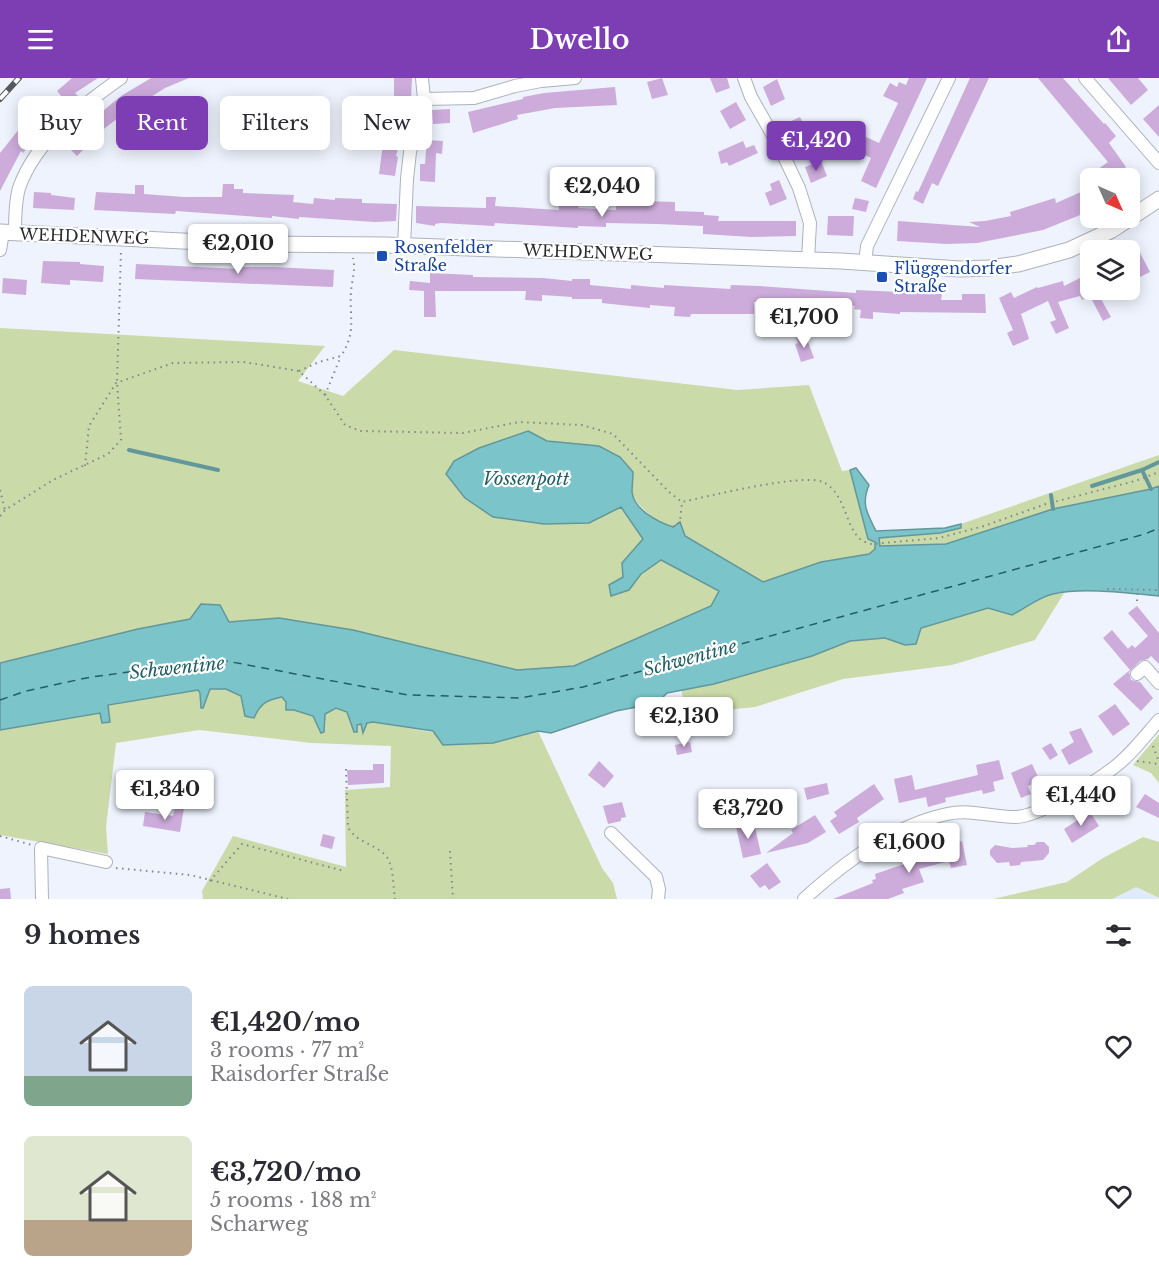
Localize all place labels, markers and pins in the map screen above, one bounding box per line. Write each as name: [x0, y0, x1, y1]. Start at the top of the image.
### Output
pin: €1,420: [767, 121, 865, 172]
pin: €2,040: [553, 167, 651, 218]
pin: €2,010: [189, 224, 287, 275]
place label: Rosenfelder Straße: [394, 237, 493, 275]
marker: Rosenfelder Straße: [375, 249, 389, 263]
place label: Flüggendorfer Straße: [894, 258, 1012, 296]
marker: Flüggendorfer Straße: [875, 270, 889, 284]
pin: €1,700: [755, 298, 853, 349]
pin: €2,130: [635, 697, 733, 748]
pin: €1,340: [116, 770, 214, 821]
pin: €1,440: [1032, 776, 1130, 827]
pin: €3,720: [699, 789, 797, 840]
pin: €1,600: [860, 823, 958, 874]

